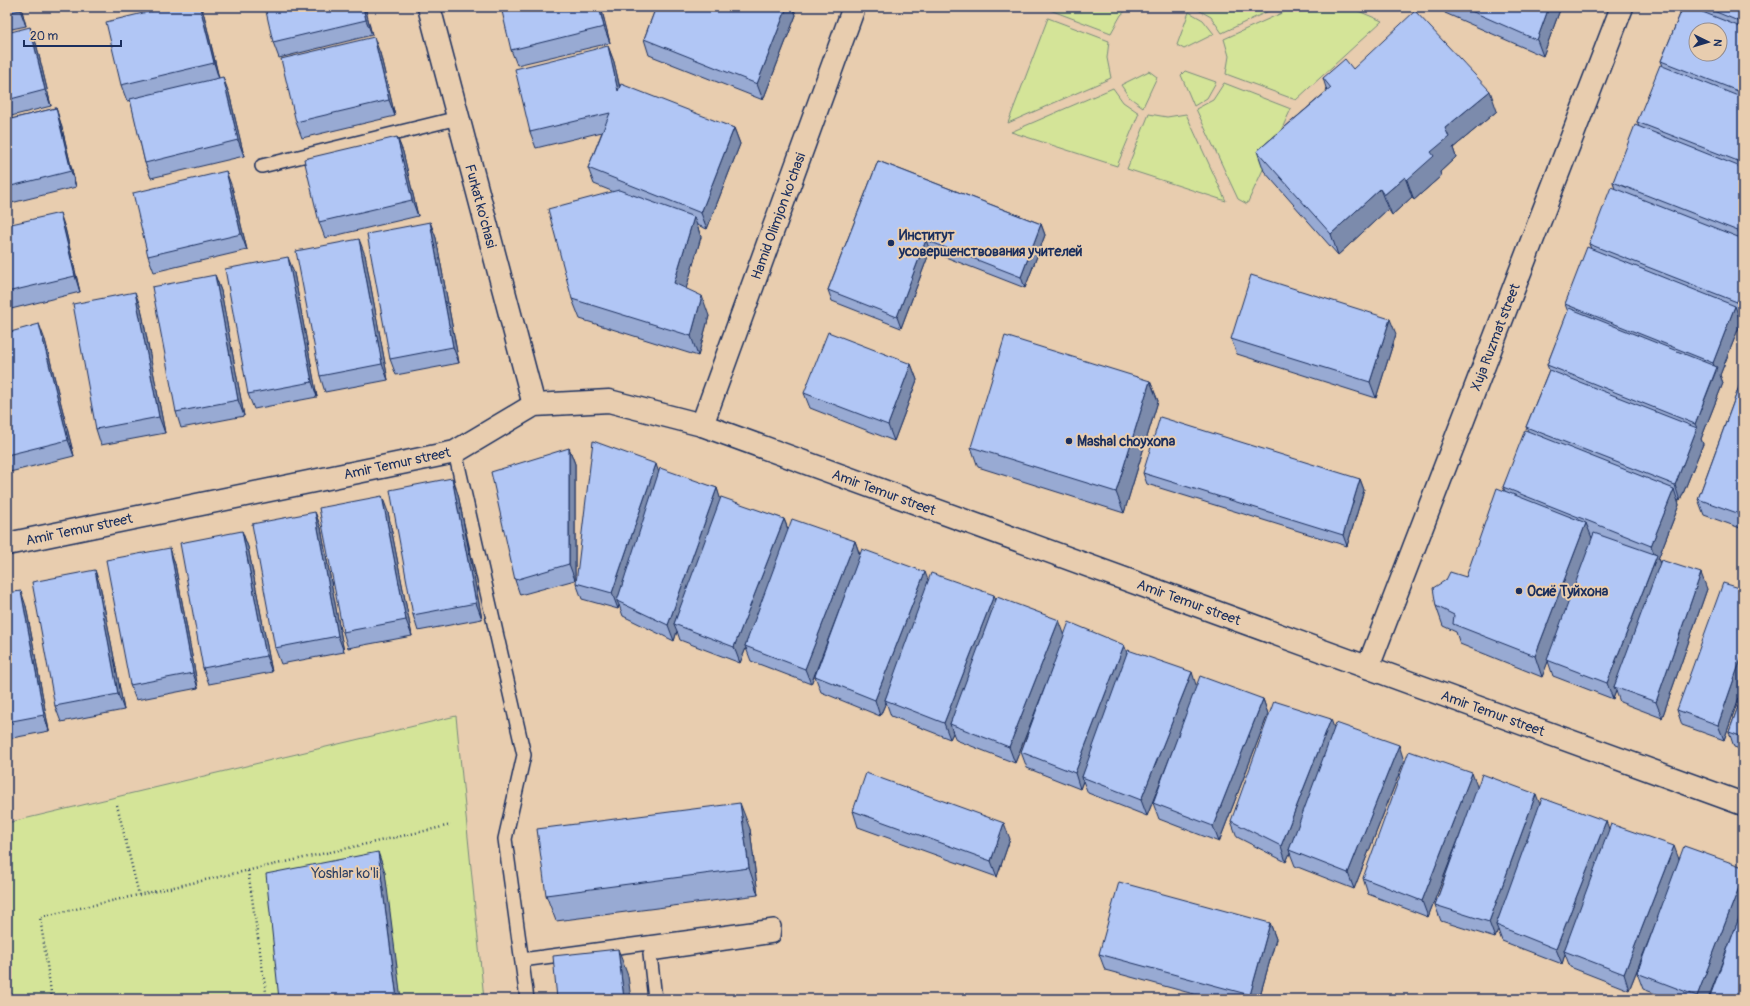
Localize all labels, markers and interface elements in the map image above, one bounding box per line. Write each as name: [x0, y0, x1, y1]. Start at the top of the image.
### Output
scale bar: [24, 22, 121, 48]
north arrow: [1688, 22, 1728, 62]
text: 20 m: [30, 29, 59, 44]
text: N: [1711, 39, 1724, 48]
street label: Hamid Olimjon ko'chasi: [748, 150, 809, 282]
street label: Furkat ko'chasi: [461, 162, 500, 250]
place label: Институт усовершенствования учителей: [898, 227, 1083, 260]
marker: Институт усовершенствования учителей: [886, 238, 896, 248]
street label: Xuja Ruzmat street: [1467, 281, 1524, 393]
place label: Mashal choyxona: [1077, 433, 1176, 450]
marker: Mashal choyxona: [1064, 436, 1074, 446]
street label: Amir Temur street: [342, 444, 453, 483]
street label: Amir Temur street: [830, 466, 938, 519]
street label: Amir Temur street: [24, 510, 135, 549]
street label: Amir Temur street: [1135, 576, 1243, 629]
place label: Осиё Туйхона: [1527, 583, 1609, 600]
marker: Осиё Туйхона: [1514, 586, 1524, 596]
street label: Amir Temur street: [1439, 687, 1547, 740]
park label: Yoshlar ko'li: [310, 865, 379, 882]

